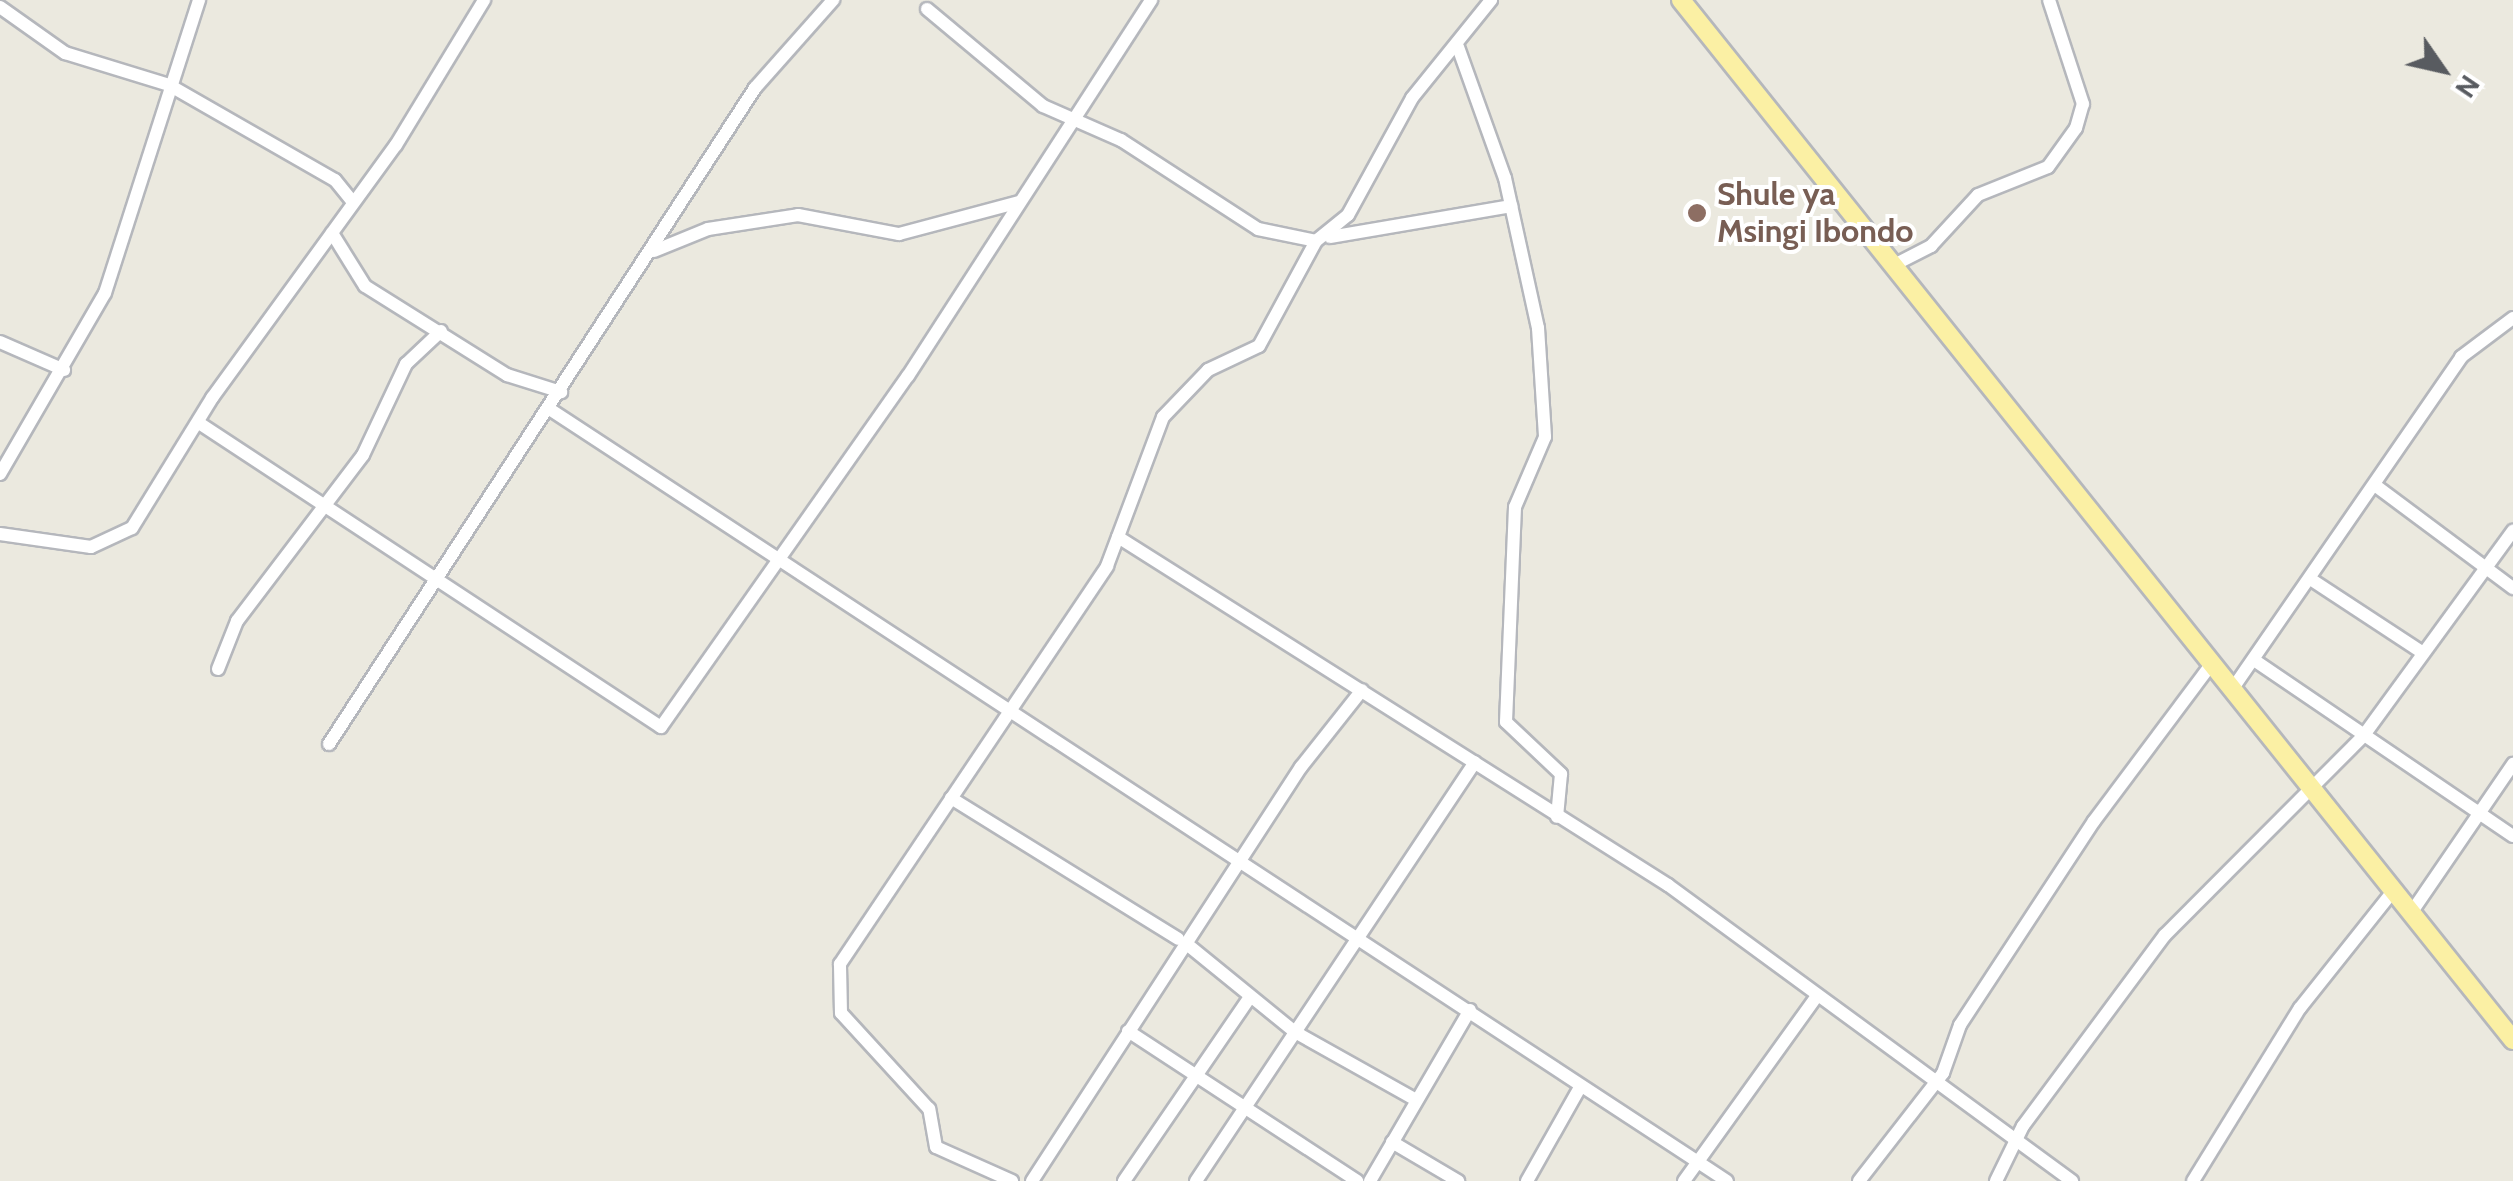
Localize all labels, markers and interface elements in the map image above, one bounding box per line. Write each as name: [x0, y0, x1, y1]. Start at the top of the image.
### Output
north arrow: [2393, 20, 2493, 120]
text: N: [2448, 69, 2488, 104]
place label: Shule ya Msingi Ibondo: [1717, 176, 1913, 251]
marker: Shule ya Msingi Ibondo: [1686, 202, 1708, 224]

